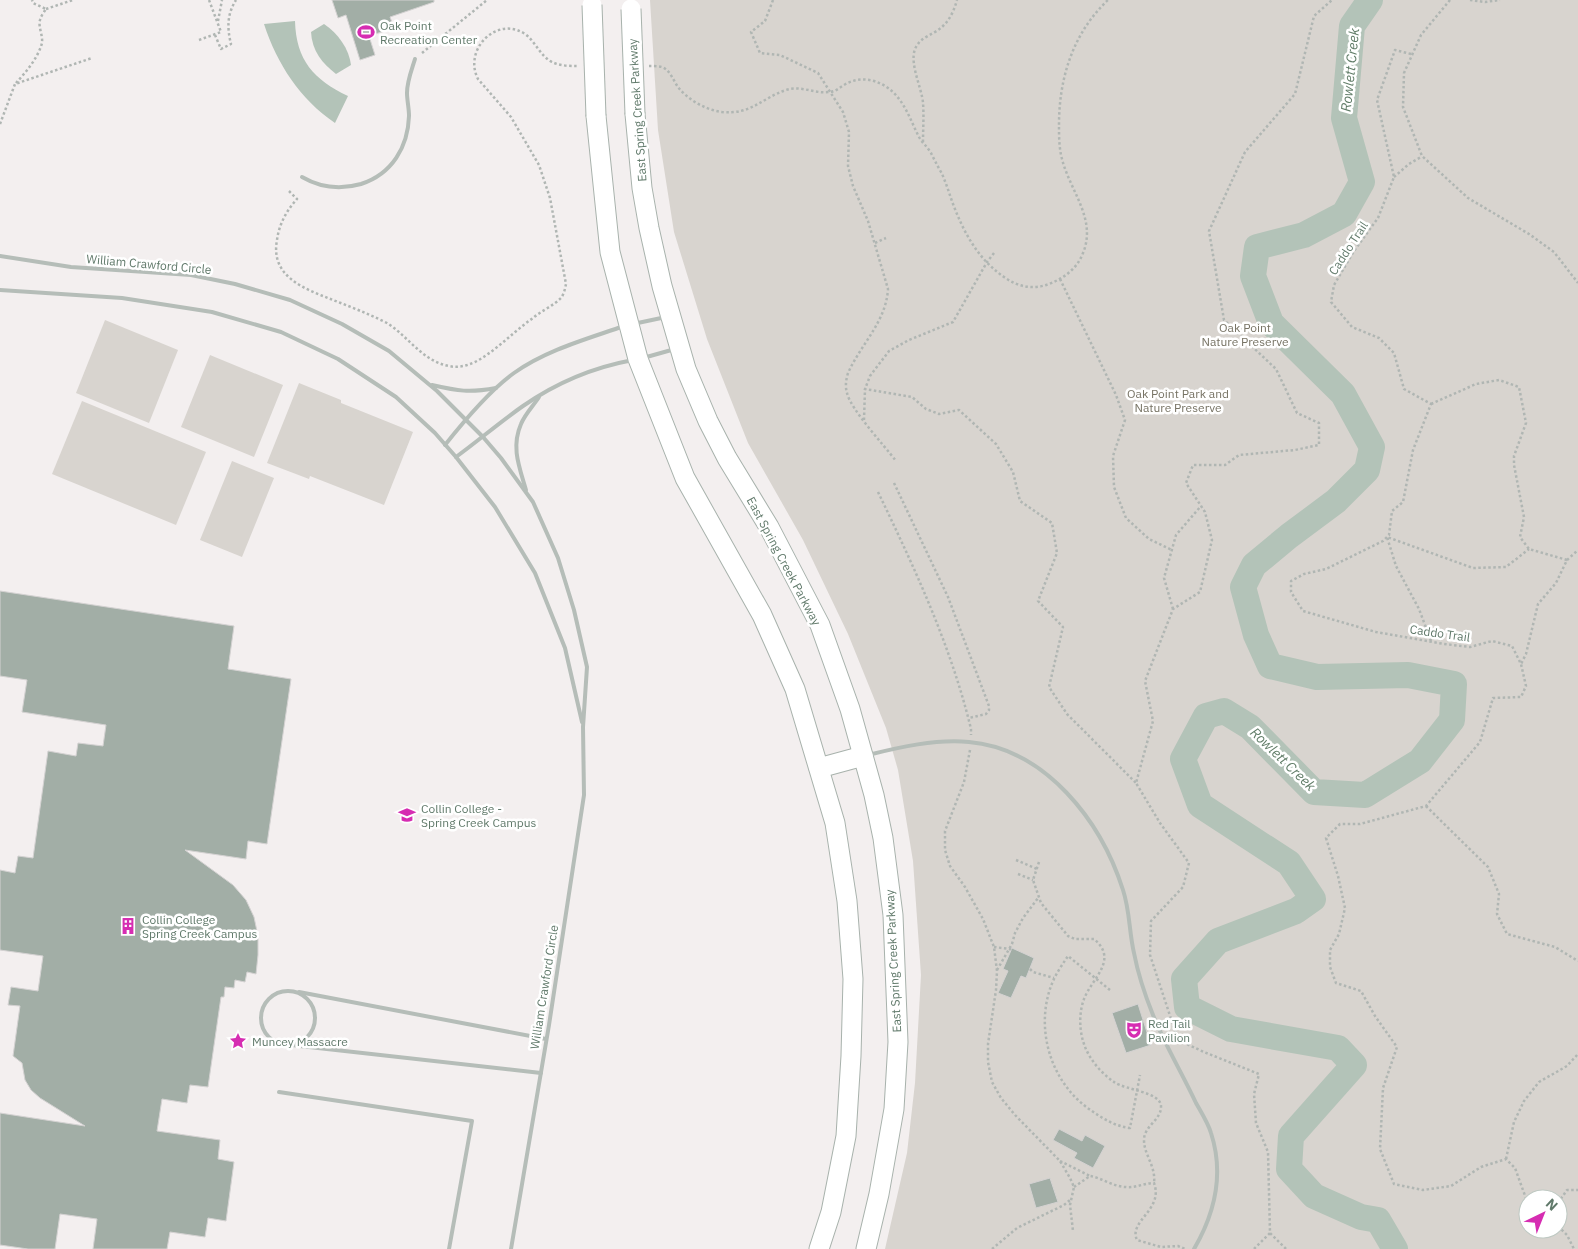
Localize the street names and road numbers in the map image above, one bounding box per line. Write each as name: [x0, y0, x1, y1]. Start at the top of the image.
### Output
street label: East Spring Creek Parkway: [625, 38, 649, 182]
street label: Caddo Trail: [1325, 218, 1371, 278]
street label: William Crawford Circle: [86, 251, 213, 277]
street label: East Spring Creek Parkway: [744, 494, 824, 628]
street label: Caddo Trail: [1409, 621, 1471, 645]
street label: East Spring Creek Parkway: [882, 889, 904, 1033]
street label: William Crawford Circle: [527, 923, 561, 1050]

